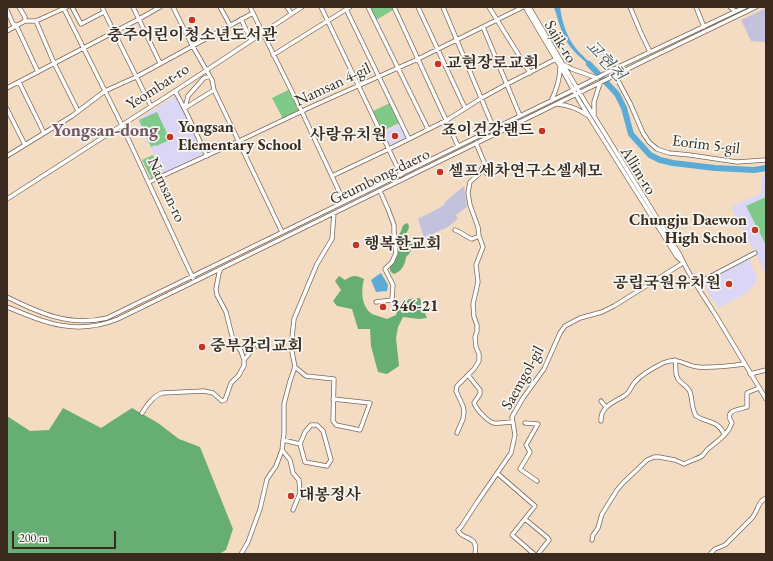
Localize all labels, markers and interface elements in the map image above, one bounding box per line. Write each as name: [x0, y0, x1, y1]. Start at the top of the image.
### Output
marker: 충주어린이청소년도서관: [187, 15, 197, 25]
street label: Sajik-ro: [540, 17, 580, 67]
place label: 충주어린이청소년도서관: [107, 26, 277, 46]
water label: 교현천: [581, 36, 629, 86]
place label: 교현장로교회: [446, 54, 539, 74]
street label: Namsan 4-gil: [292, 59, 374, 111]
marker: 교현장로교회: [433, 59, 443, 69]
street label: Yeombat-ro: [123, 60, 193, 114]
place label: Yongsan Elementary School: [178, 118, 302, 156]
district label: Yongsan-dong: [52, 120, 158, 142]
place label: 죠이건강랜드: [441, 121, 534, 141]
place label: 사랑유치원: [310, 126, 387, 146]
marker: 죠이건강랜드: [537, 126, 547, 136]
marker: 사랑유치원: [390, 131, 400, 141]
street label: Eorim 5-gil: [671, 131, 741, 159]
marker: Yongsan Elementary School: [165, 132, 175, 142]
street label: Allim-ro: [616, 144, 660, 198]
street label: Geumbong-daero: [327, 145, 433, 209]
street label: Namsan-ro: [143, 155, 189, 225]
place label: 셀프세차연구소셀세모: [448, 162, 603, 182]
marker: 셀프세차연구소셀세모: [435, 167, 445, 177]
place label: Chungju Daewon High School: [629, 211, 747, 249]
marker: Chungju Daewon High School: [750, 225, 760, 235]
place label: 행복한교회: [364, 235, 441, 255]
marker: 행복한교회: [351, 240, 361, 250]
place label: 공립국원유치원: [613, 274, 721, 294]
marker: 공립국원유치원: [724, 279, 734, 289]
place label: 346-21: [391, 297, 438, 317]
marker: 346-21: [378, 302, 388, 312]
place label: 중부감리교회: [210, 337, 303, 357]
marker: 중부감리교회: [197, 342, 207, 352]
street label: Saemgol-gil: [498, 343, 548, 413]
place label: 대봉정사: [299, 486, 361, 506]
marker: 대봉정사: [286, 491, 296, 501]
scale bar: [14, 523, 118, 549]
text: 200 m: [19, 530, 48, 546]

